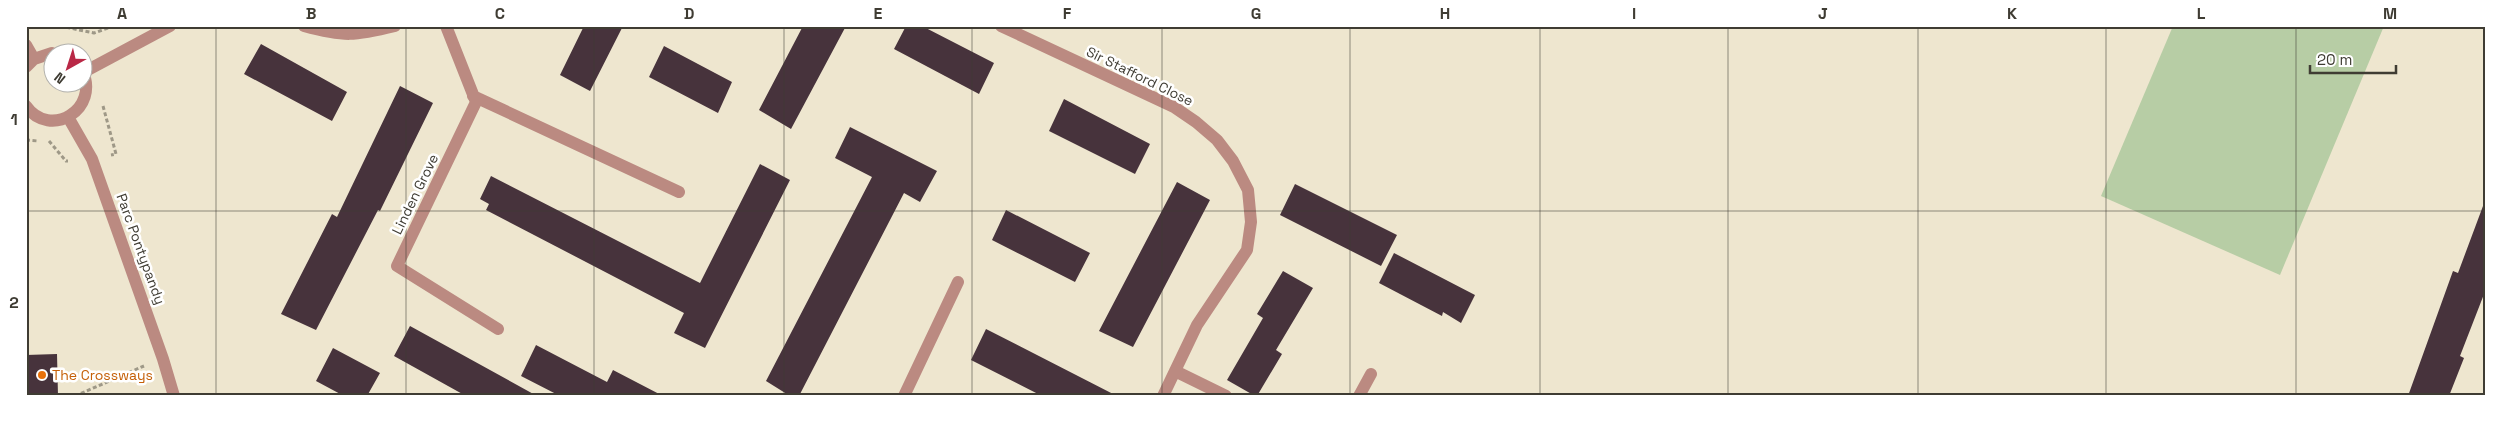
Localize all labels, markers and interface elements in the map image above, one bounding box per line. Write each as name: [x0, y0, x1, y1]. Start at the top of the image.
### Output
text: A: [117, 3, 127, 24]
text: B: [306, 3, 316, 24]
text: C: [495, 3, 505, 24]
text: D: [684, 3, 694, 24]
text: E: [874, 3, 883, 24]
text: F: [1063, 3, 1072, 24]
text: G: [1251, 3, 1261, 24]
text: H: [1440, 3, 1450, 24]
text: I: [1632, 3, 1636, 24]
text: J: [1818, 3, 1828, 24]
text: K: [2007, 3, 2017, 24]
text: L: [2197, 3, 2206, 24]
text: M: [2383, 3, 2397, 24]
north arrow: [42, 42, 92, 92]
street label: Sir Stafford Close: [1084, 42, 1196, 110]
scale bar: [2310, 42, 2396, 74]
text: 20 m: [2317, 50, 2352, 69]
text: N: [51, 68, 69, 88]
text: 1: [10, 109, 18, 130]
street label: Linden Grove: [388, 151, 442, 237]
street label: Parc Pontypandy: [113, 191, 169, 307]
text: 2: [9, 292, 19, 313]
place label: The Crossways: [52, 366, 153, 384]
marker: The Crossways: [36, 369, 48, 381]

